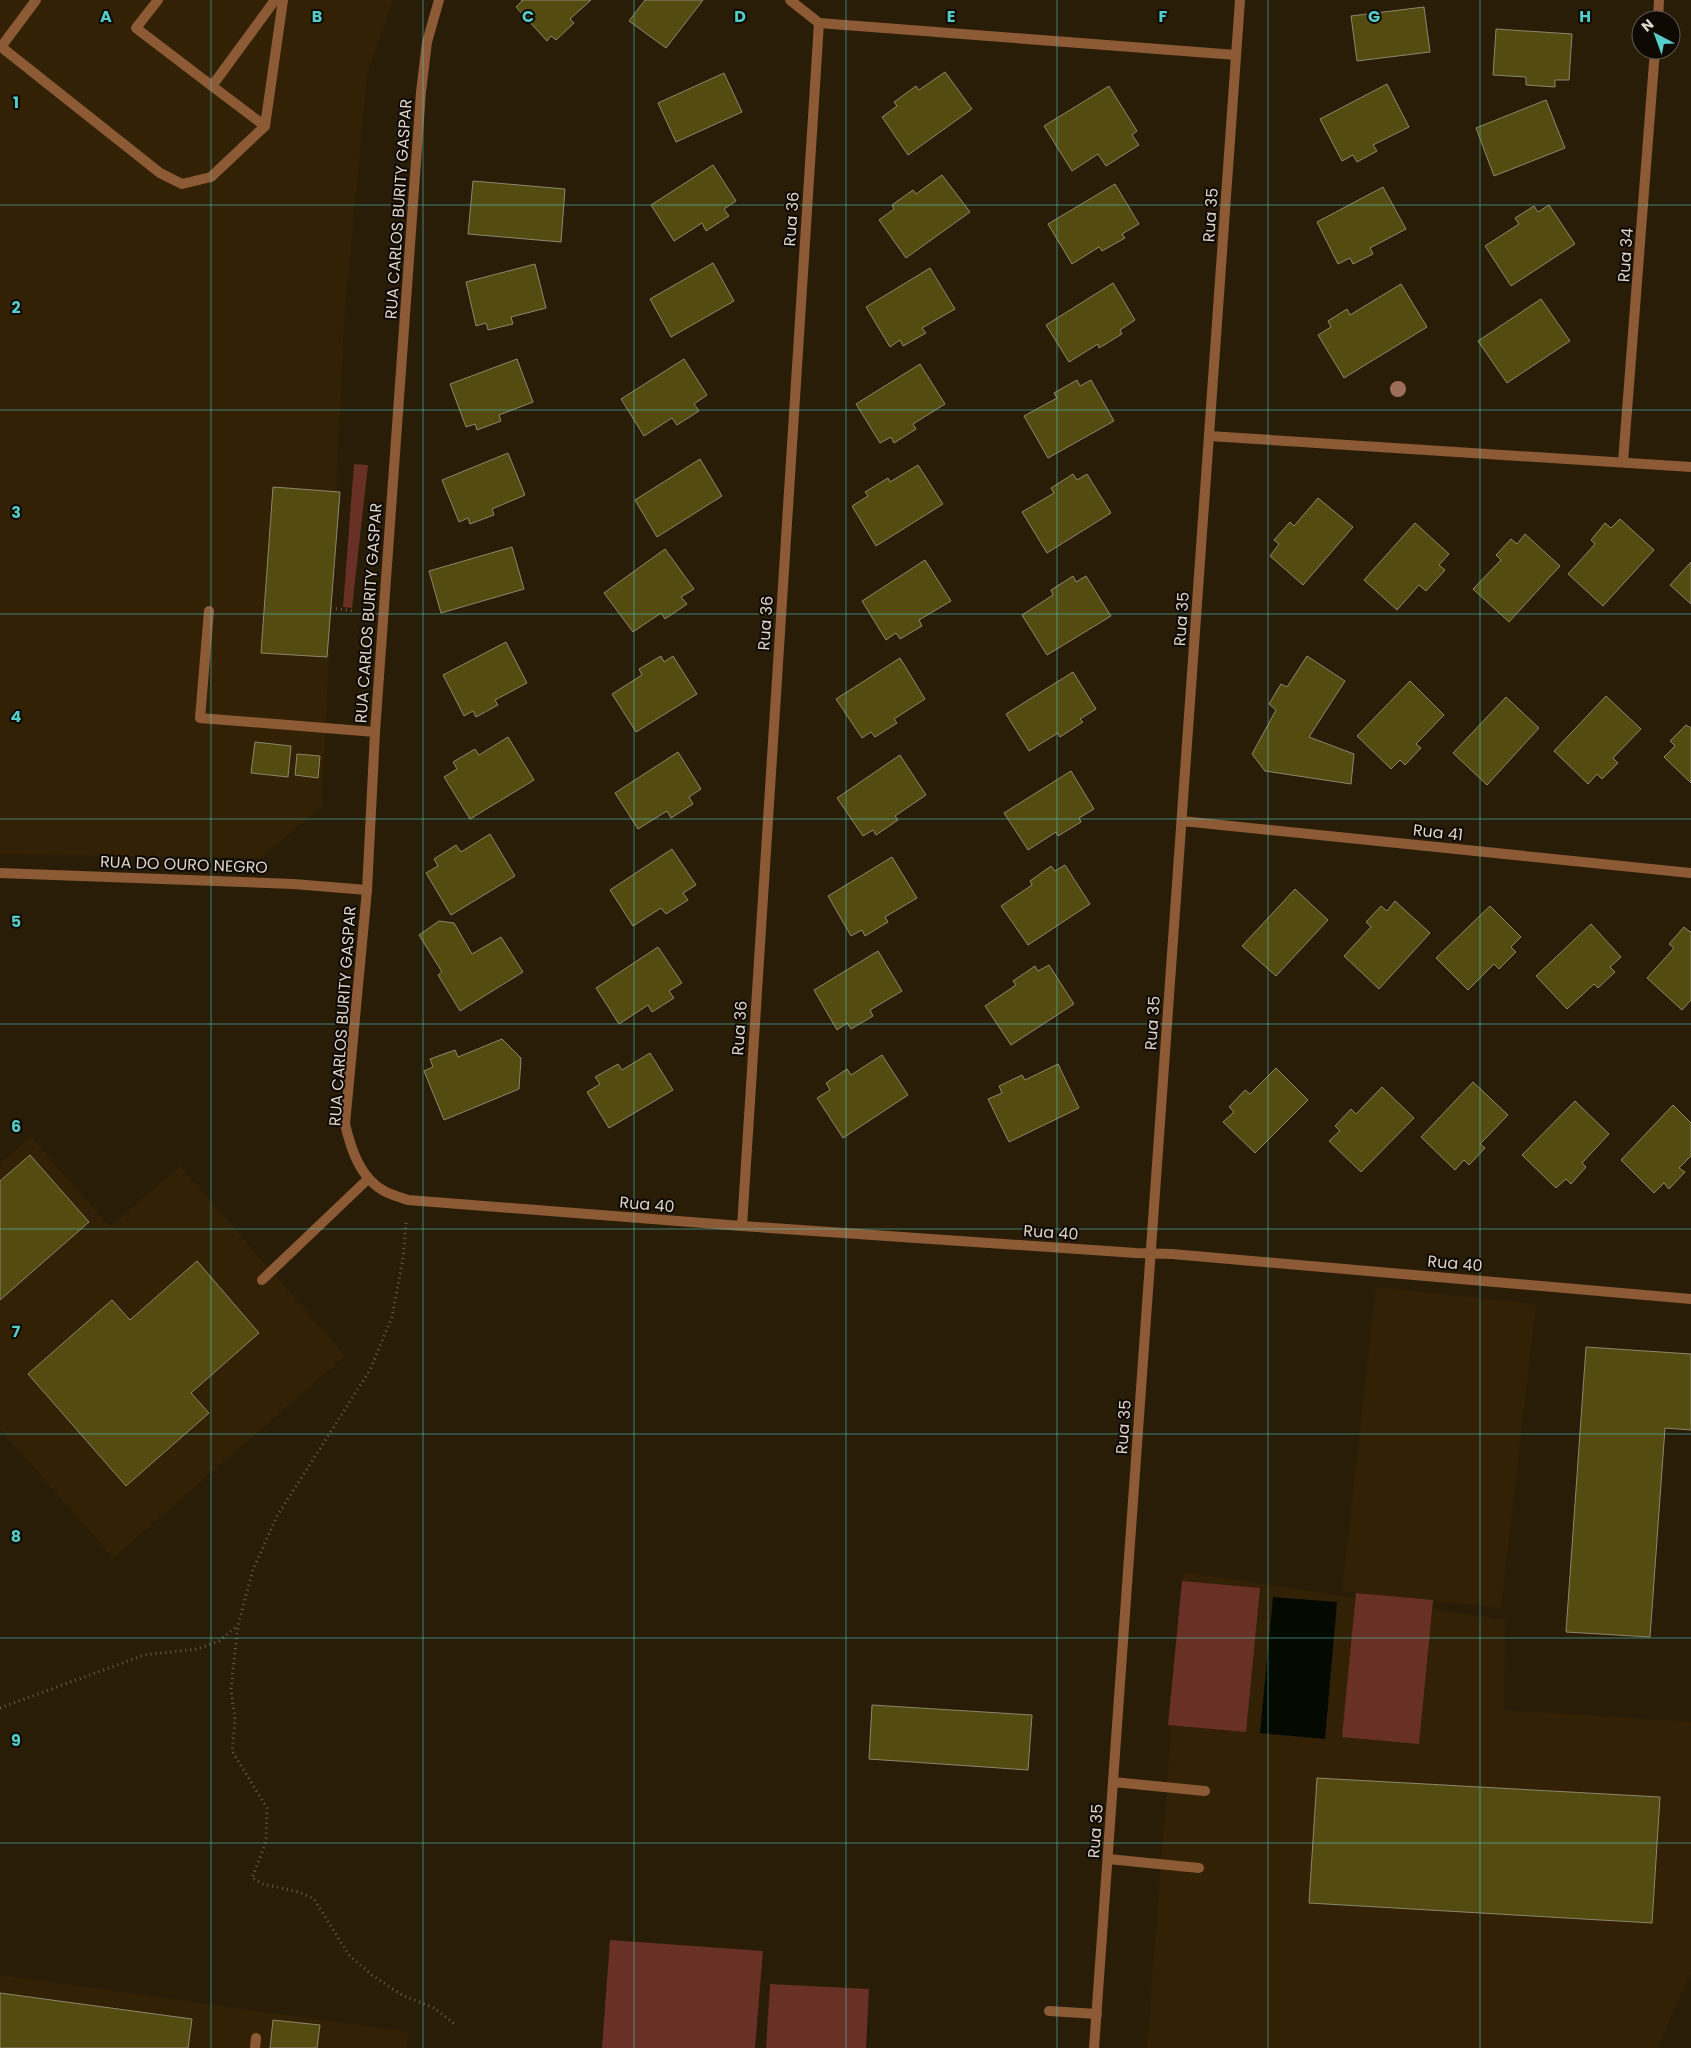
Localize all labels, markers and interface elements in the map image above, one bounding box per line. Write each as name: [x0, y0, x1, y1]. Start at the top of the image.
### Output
text: A: [100, 5, 112, 28]
text: B: [312, 5, 322, 28]
text: C: [522, 5, 534, 28]
text: D: [734, 5, 746, 28]
text: E: [947, 5, 955, 28]
text: F: [1159, 5, 1168, 28]
text: G: [1368, 5, 1380, 28]
text: H: [1579, 5, 1591, 28]
north arrow: [1631, 10, 1681, 60]
text: N: [1637, 14, 1658, 36]
text: 1: [13, 91, 19, 114]
street label: RUA CARLOS BURITY GASPAR: [379, 98, 418, 320]
street label: Rua 35: [1197, 187, 1224, 243]
street label: Rua 36: [778, 191, 805, 247]
street label: Rua 34: [1612, 227, 1639, 283]
text: 2: [11, 296, 21, 319]
text: 3: [11, 501, 21, 524]
street label: RUA CARLOS BURITY GASPAR: [349, 502, 388, 724]
street label: Rua 35: [1168, 591, 1195, 647]
street label: Rua 36: [752, 595, 779, 651]
text: 4: [11, 705, 22, 728]
street label: Rua 41: [1412, 818, 1464, 847]
street label: RUA DO OURO NEGRO: [100, 850, 268, 879]
street label: RUA CARLOS BURITY GASPAR: [323, 905, 362, 1127]
text: 5: [11, 910, 21, 933]
street label: Rua 35: [1139, 995, 1166, 1051]
street label: Rua 36: [726, 1000, 753, 1056]
text: 6: [11, 1115, 21, 1138]
street label: Rua 40: [618, 1191, 675, 1218]
street label: Rua 40: [1023, 1219, 1079, 1246]
street label: Rua 40: [1426, 1250, 1483, 1277]
text: 7: [12, 1320, 21, 1343]
street label: Rua 35: [1110, 1399, 1137, 1455]
text: 8: [11, 1525, 21, 1548]
text: 9: [11, 1729, 21, 1752]
street label: Rua 35: [1082, 1803, 1109, 1859]

